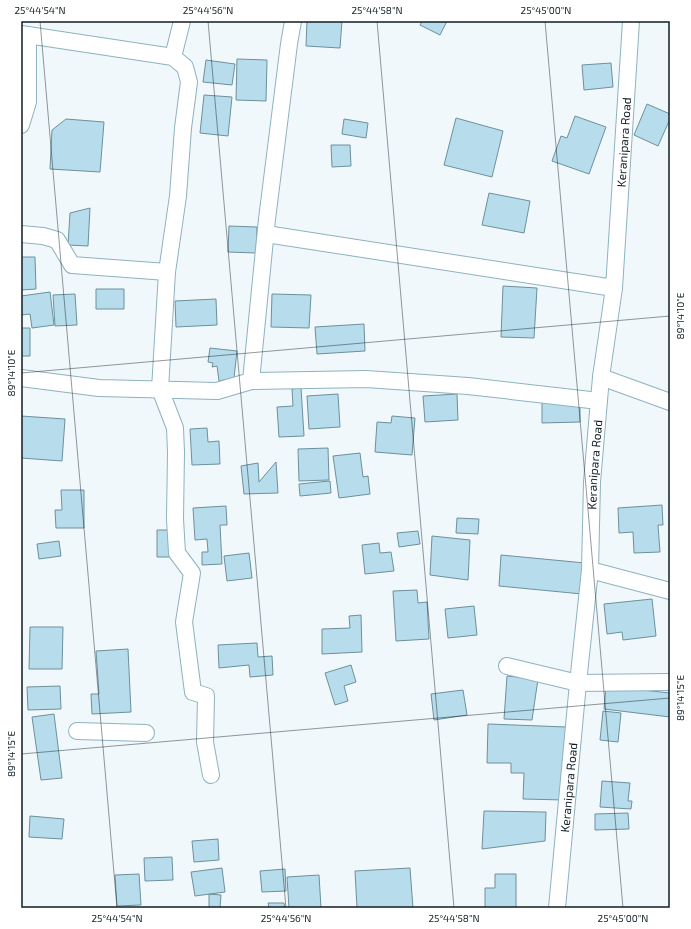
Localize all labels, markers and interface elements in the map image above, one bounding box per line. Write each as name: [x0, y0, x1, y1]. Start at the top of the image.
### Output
text: 25°44'54"N: [14, 4, 66, 16]
text: 25°44'56"N: [183, 4, 233, 16]
text: 25°44'58"N: [352, 4, 402, 16]
text: 25°45'00"N: [521, 4, 571, 16]
street label: Keranipara Road: [613, 97, 633, 188]
text: 89°14'10"E: [674, 292, 686, 339]
text: 89°14'10"E: [5, 349, 17, 396]
street label: Keranipara Road: [584, 419, 604, 510]
text: 89°14'15"E: [674, 675, 686, 721]
text: 89°14'15"E: [5, 731, 17, 777]
street label: Keranipara Road: [557, 742, 579, 833]
text: 25°44'54"N: [91, 912, 143, 924]
text: 25°44'56"N: [261, 912, 311, 924]
text: 25°44'58"N: [429, 912, 479, 924]
text: 25°45'00"N: [598, 912, 648, 924]

